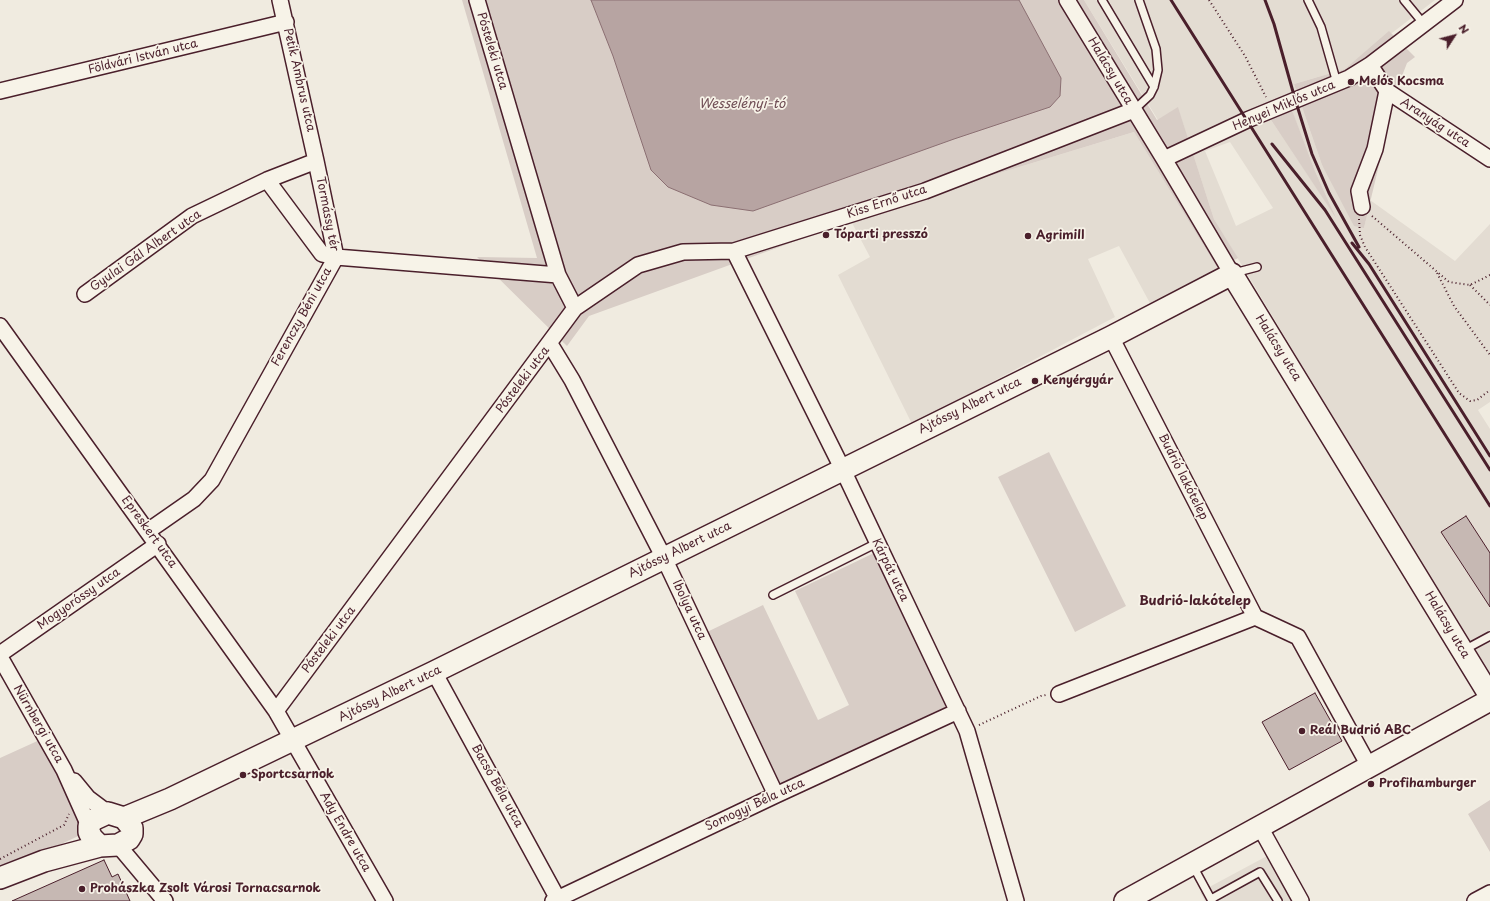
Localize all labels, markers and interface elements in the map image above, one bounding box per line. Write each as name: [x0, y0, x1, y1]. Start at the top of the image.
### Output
street label: Pósteleki utca: [473, 11, 511, 91]
north arrow: [1434, 16, 1474, 56]
text: N: [1455, 20, 1474, 37]
street label: Petik Ambrus utca: [280, 27, 318, 133]
street label: Halácsy utca: [1084, 35, 1136, 107]
street label: Földvári István utca: [87, 36, 199, 78]
place label: Melós Kocsma: [1359, 75, 1444, 89]
marker: Melós Kocsma: [1346, 77, 1356, 87]
street label: Henyei Miklós utca: [1231, 78, 1337, 134]
street label: Aranyág utca: [1397, 95, 1473, 151]
water label: Wesselényi-tó: [699, 96, 785, 112]
street label: Tormássy tér: [313, 176, 341, 252]
street label: Kiss Ernő utca: [845, 182, 929, 222]
street label: Gyulai Gál Albert utca: [88, 207, 204, 295]
place label: Tóparti presszó: [834, 228, 928, 242]
place label: Agrimill: [1036, 229, 1084, 243]
marker: Tóparti presszó: [821, 230, 831, 240]
marker: Agrimill: [1023, 231, 1033, 241]
street label: Ferenczy Béni utca: [269, 265, 335, 369]
street label: Halácsy utca: [1252, 312, 1304, 384]
street label: Pósteleki utca: [493, 344, 553, 416]
place label: Kenyérgyár: [1043, 374, 1113, 388]
street label: Ajtóssy Albert utca: [916, 375, 1024, 437]
marker: Kenyérgyár: [1030, 376, 1040, 386]
street label: Budrió lakótelep: [1155, 431, 1211, 523]
street label: Epreskert utca: [118, 493, 180, 571]
street label: Ajtóssy Albert utca: [626, 519, 734, 581]
street label: Kárpát utca: [869, 536, 911, 604]
street label: Mogyoróssy utca: [35, 565, 123, 633]
street label: Ibolya utca: [669, 578, 709, 642]
street label: Halácsy utca: [1421, 589, 1473, 661]
district label: Budrió-lakótelep: [1139, 593, 1251, 609]
street label: Pósteleki utca: [299, 604, 359, 676]
street label: Ajtóssy Albert utca: [336, 663, 444, 725]
street label: Nürnbergi utca: [10, 682, 66, 766]
place label: Reál Budrió ABC: [1310, 724, 1411, 738]
marker: Reál Budrió ABC: [1297, 726, 1307, 736]
street label: Bacsó Béla utca: [468, 742, 526, 830]
place label: Sportcsarnok: [251, 768, 334, 782]
marker: Sportcsarnok: [238, 770, 248, 780]
street label: Somogyi Béla utca: [703, 776, 807, 834]
place label: Profihamburger: [1379, 777, 1476, 791]
marker: Profihamburger: [1366, 779, 1376, 789]
street label: Ady Endre utca: [316, 790, 374, 874]
place label: Prohászka Zsolt Városi Tornacsarnok: [90, 882, 321, 896]
marker: Prohászka Zsolt Városi Tornacsarnok: [77, 884, 87, 894]

